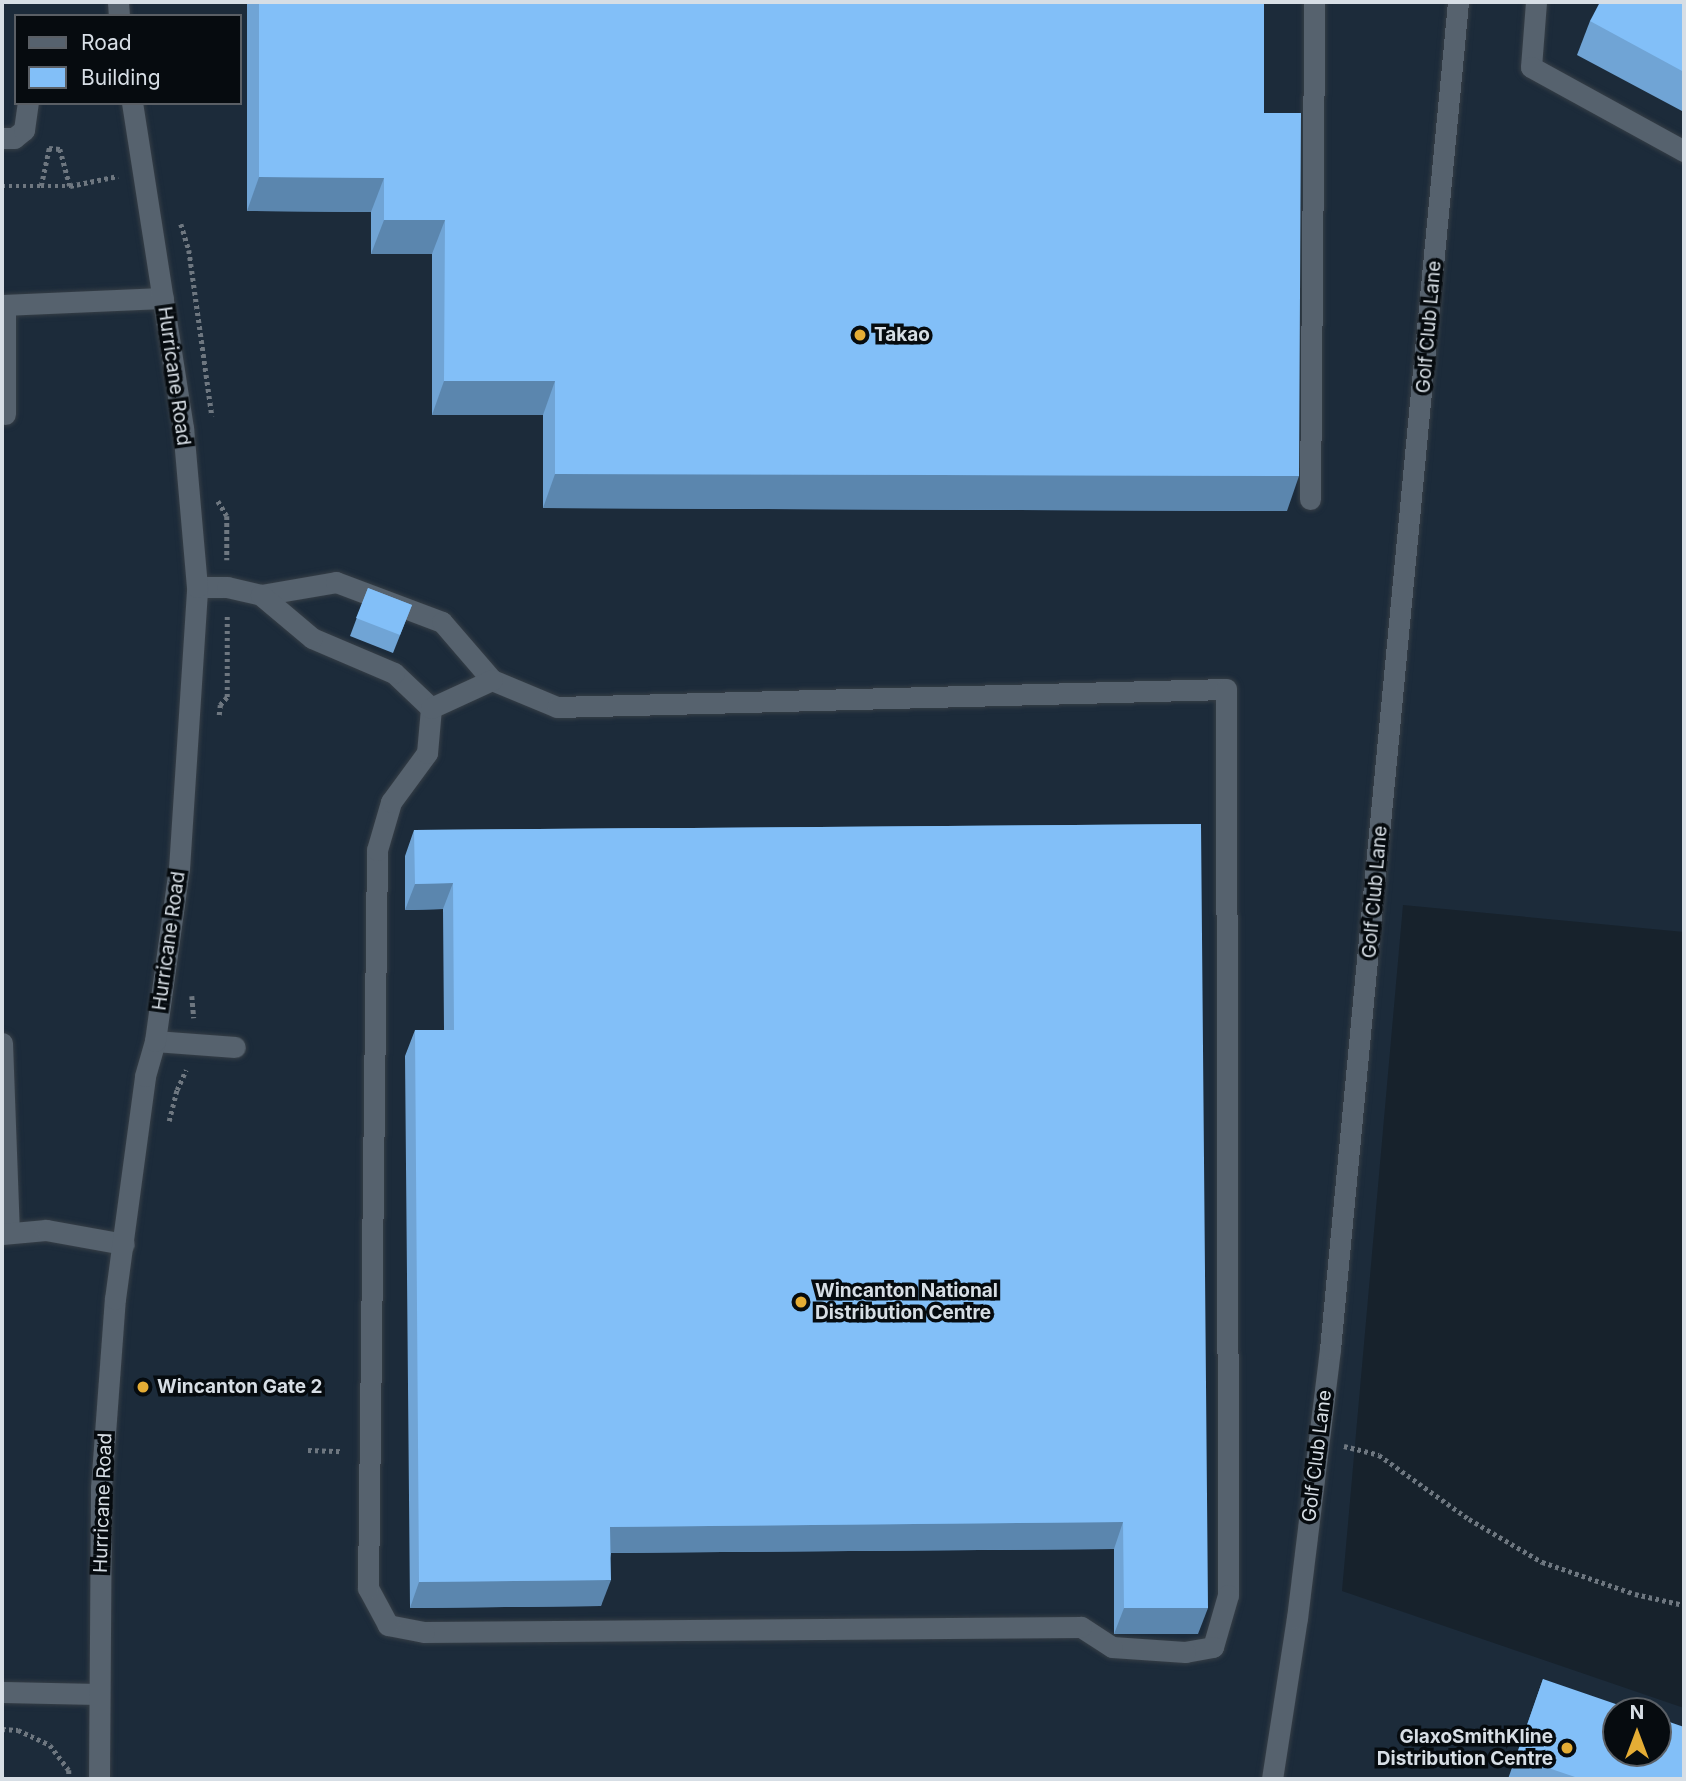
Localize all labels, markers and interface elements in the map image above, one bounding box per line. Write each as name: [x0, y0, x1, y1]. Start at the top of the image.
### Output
legend: [14, 14, 242, 105]
text: Road: [81, 30, 132, 55]
text: Building: [81, 65, 161, 90]
street label: Golf Club Lane: [1412, 260, 1446, 394]
street label: Hurricane Road: [153, 305, 195, 447]
place label: Takao: [874, 324, 930, 346]
marker: Takao: [852, 327, 868, 343]
street label: Golf Club Lane: [1358, 825, 1392, 959]
street label: Hurricane Road: [148, 870, 190, 1012]
place label: Wincanton National Distribution Centre: [815, 1280, 998, 1324]
marker: Wincanton National Distribution Centre: [793, 1294, 809, 1310]
place label: Wincanton Gate 2: [157, 1376, 323, 1398]
marker: Wincanton Gate 2: [135, 1379, 151, 1395]
street label: Golf Club Lane: [1298, 1389, 1336, 1523]
street label: Hurricane Road: [89, 1433, 117, 1573]
north arrow: [1602, 1697, 1672, 1767]
text: N: [1630, 1701, 1644, 1724]
place label: GlaxoSmithKline Distribution Centre: [1377, 1726, 1553, 1770]
marker: GlaxoSmithKline Distribution Centre: [1559, 1740, 1575, 1756]

